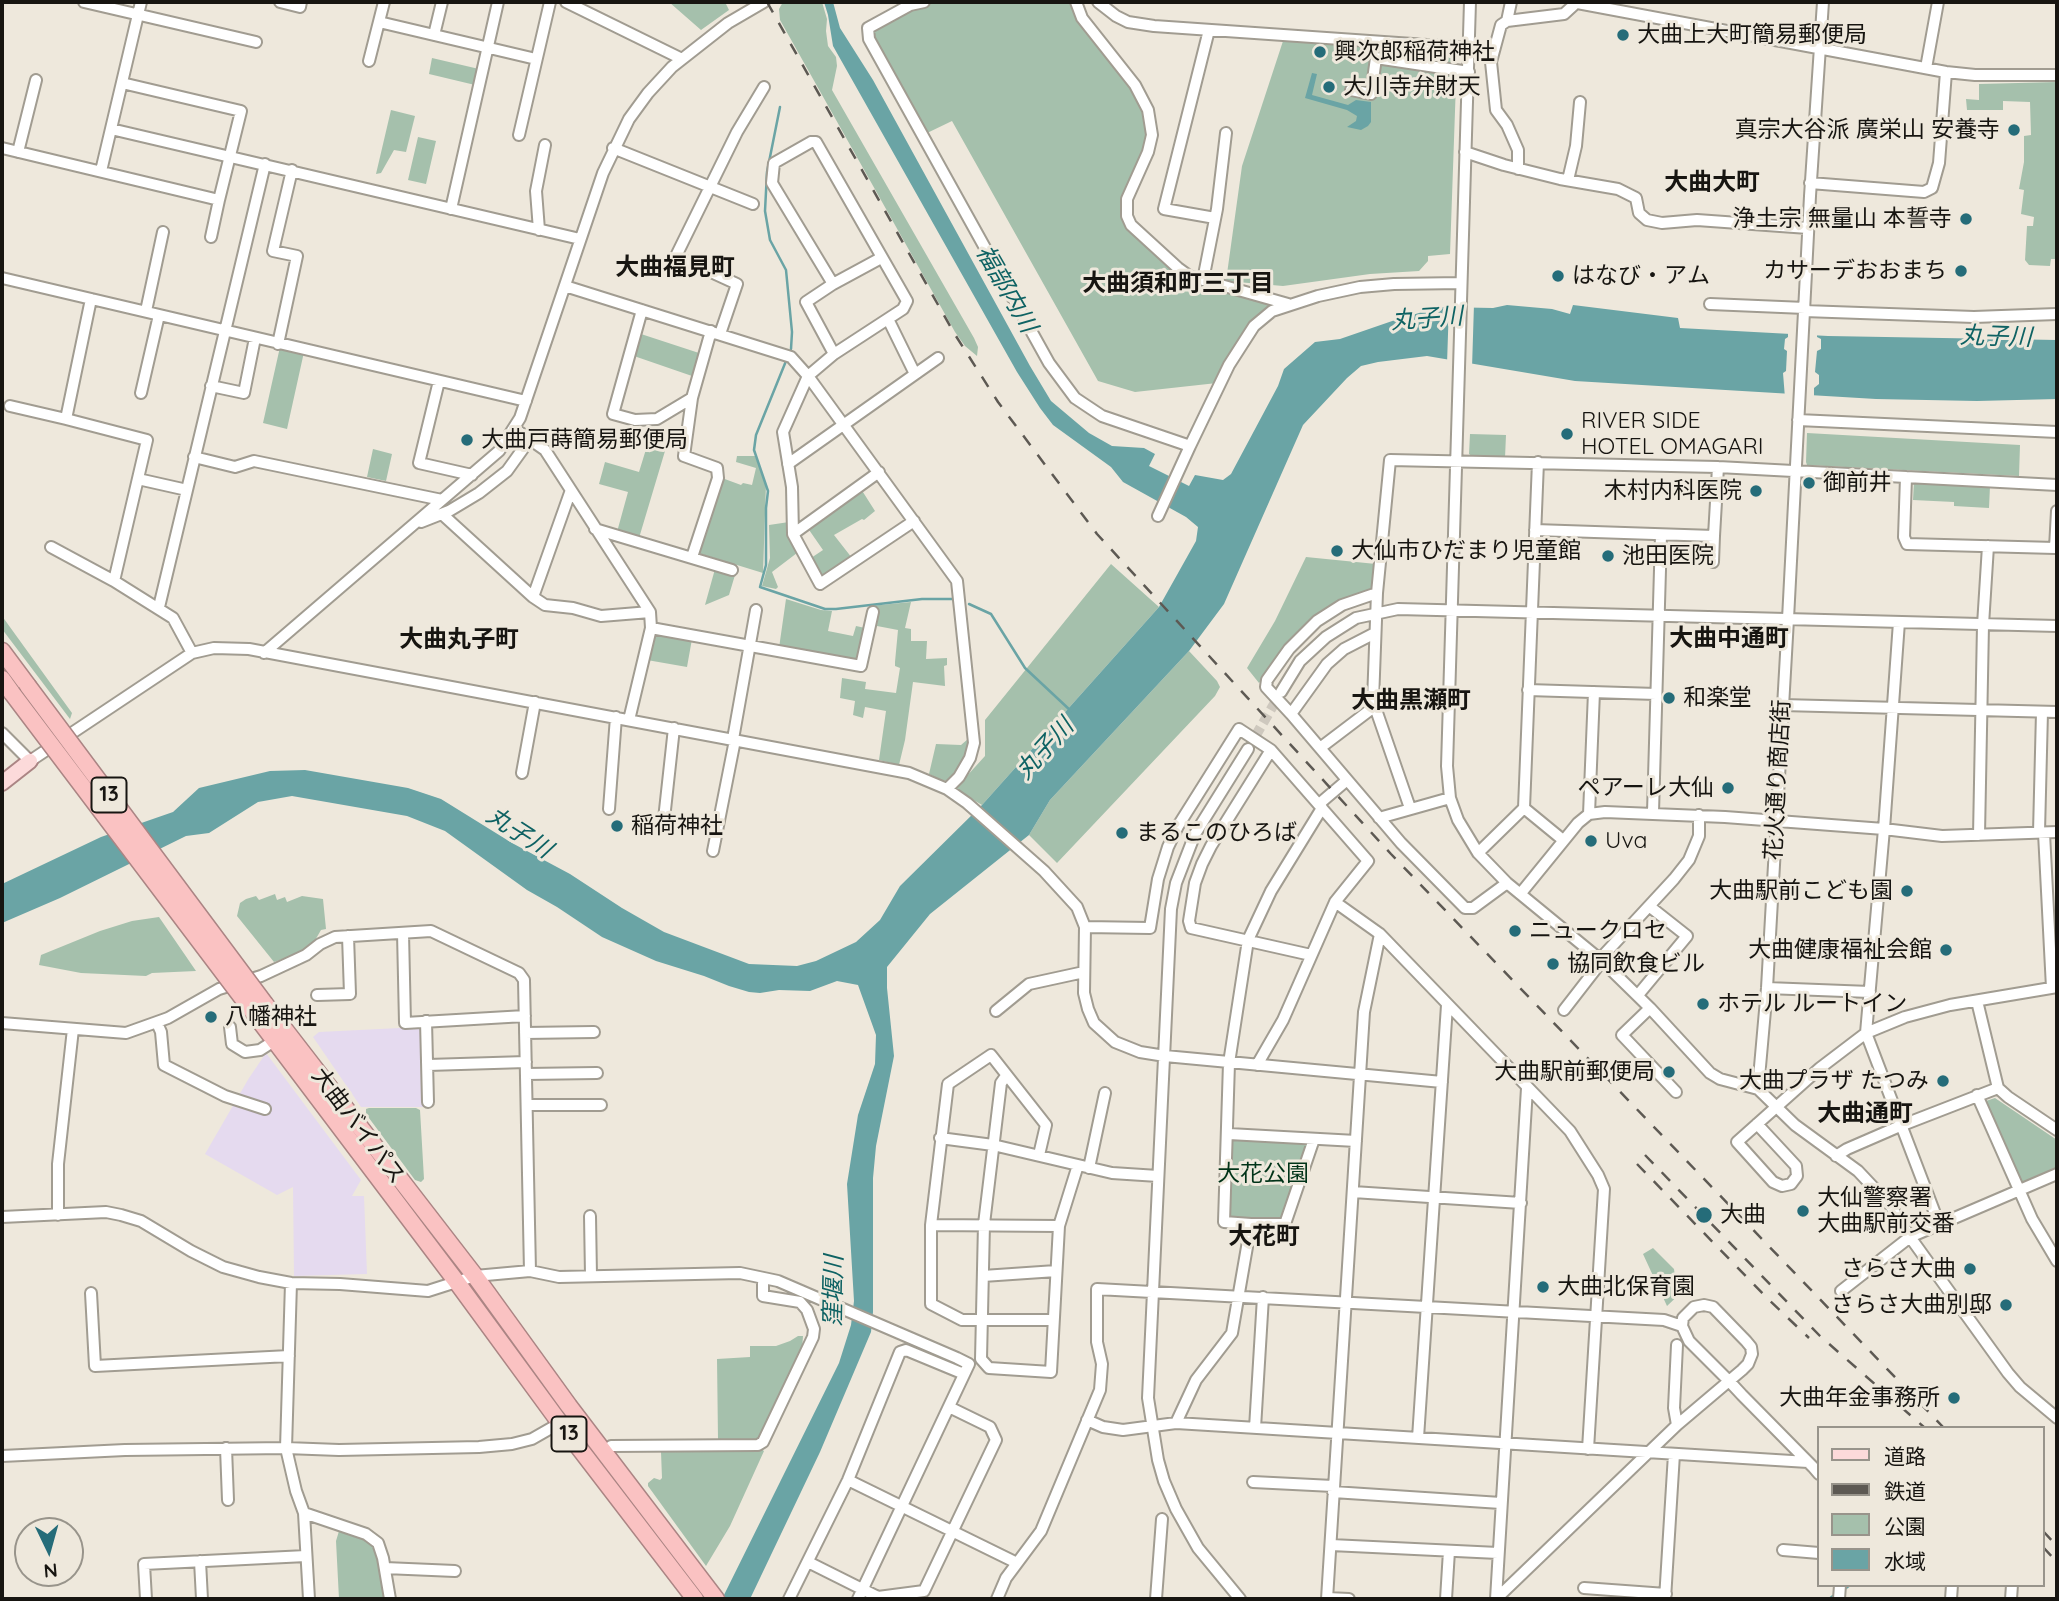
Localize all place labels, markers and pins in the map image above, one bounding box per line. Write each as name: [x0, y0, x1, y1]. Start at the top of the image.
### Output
place label: 大曲上大町簡易郵便局: [1637, 21, 1867, 49]
marker: 大曲上大町簡易郵便局: [1615, 27, 1631, 43]
place label: 興次郎稲荷神社: [1334, 38, 1495, 66]
marker: 興次郎稲荷神社: [1312, 44, 1328, 60]
place label: 大川寺弁財天: [1343, 73, 1481, 101]
marker: 大川寺弁財天: [1321, 79, 1337, 95]
place label: 真宗大谷派 廣栄山 安養寺: [1734, 116, 2000, 144]
marker: 真宗大谷派 廣栄山 安養寺: [2006, 122, 2022, 138]
place label: 浄土宗 無量山 本誓寺: [1732, 205, 1952, 233]
marker: 浄土宗 無量山 本誓寺: [1958, 211, 1974, 227]
place label: カサーデおおまち: [1763, 257, 1947, 285]
place label: はなび・アム: [1572, 262, 1710, 290]
marker: カサーデおおまち: [1953, 263, 1969, 279]
marker: はなび・アム: [1550, 268, 1566, 284]
place label: RIVER SIDE HOTEL OMAGARI: [1581, 407, 1764, 461]
place label: 大曲戸蒔簡易郵便局: [481, 426, 688, 454]
marker: RIVER SIDE HOTEL OMAGARI: [1559, 426, 1575, 442]
marker: 大曲戸蒔簡易郵便局: [459, 432, 475, 448]
place label: 御前井: [1823, 469, 1892, 497]
marker: 御前井: [1801, 475, 1817, 491]
place label: 木村内科医院: [1604, 477, 1742, 505]
marker: 木村内科医院: [1748, 483, 1764, 499]
place label: 大仙市ひだまり児童館: [1351, 537, 1581, 565]
place label: 池田医院: [1622, 542, 1714, 570]
marker: 大仙市ひだまり児童館: [1329, 543, 1345, 559]
marker: 池田医院: [1600, 548, 1616, 564]
place label: 和楽堂: [1683, 684, 1752, 712]
marker: 和楽堂: [1661, 690, 1677, 706]
place label: ペアーレ大仙: [1577, 774, 1714, 802]
marker: ペアーレ大仙: [1720, 780, 1736, 796]
place label: 稲荷神社: [631, 812, 723, 840]
marker: 稲荷神社: [609, 818, 625, 834]
place label: まるこのひろば: [1136, 819, 1297, 847]
marker: まるこのひろば: [1114, 825, 1130, 841]
place label: Uva: [1605, 827, 1647, 855]
marker: Uva: [1583, 833, 1599, 849]
place label: 大曲駅前こども園: [1709, 877, 1893, 905]
marker: 大曲駅前こども園: [1899, 883, 1915, 899]
place label: ニュークロセ: [1529, 917, 1667, 945]
marker: ニュークロセ: [1507, 923, 1523, 939]
place label: 大曲健康福祉会館: [1748, 936, 1932, 964]
marker: 大曲健康福祉会館: [1938, 942, 1954, 958]
place label: 協同飲食ビル: [1567, 950, 1705, 978]
marker: 協同飲食ビル: [1545, 956, 1561, 972]
place label: ホテル ルートイン: [1717, 990, 1907, 1018]
marker: ホテル ルートイン: [1695, 996, 1711, 1012]
place label: 八幡神社: [225, 1003, 317, 1031]
marker: 八幡神社: [203, 1009, 219, 1025]
place label: 大曲駅前郵便局: [1494, 1058, 1655, 1086]
marker: 大曲駅前郵便局: [1661, 1064, 1677, 1080]
place label: 大曲プラザ たつみ: [1739, 1067, 1929, 1095]
marker: 大曲プラザ たつみ: [1935, 1073, 1951, 1089]
place label: 大仙警察署 大曲駅前交番: [1817, 1184, 1955, 1238]
place label: 大曲: [1720, 1201, 1766, 1229]
marker: 大仙警察署 大曲駅前交番: [1795, 1203, 1811, 1219]
marker: 大曲: [1694, 1205, 1714, 1225]
place label: さらさ大曲: [1841, 1255, 1956, 1283]
marker: さらさ大曲: [1962, 1261, 1978, 1277]
place label: 大曲北保育園: [1557, 1273, 1695, 1301]
marker: 大曲北保育園: [1535, 1279, 1551, 1295]
place label: さらさ大曲別邸: [1831, 1291, 1992, 1319]
marker: さらさ大曲別邸: [1998, 1297, 2014, 1313]
place label: 大曲年金事務所: [1779, 1384, 1940, 1412]
marker: 大曲年金事務所: [1946, 1390, 1962, 1406]

